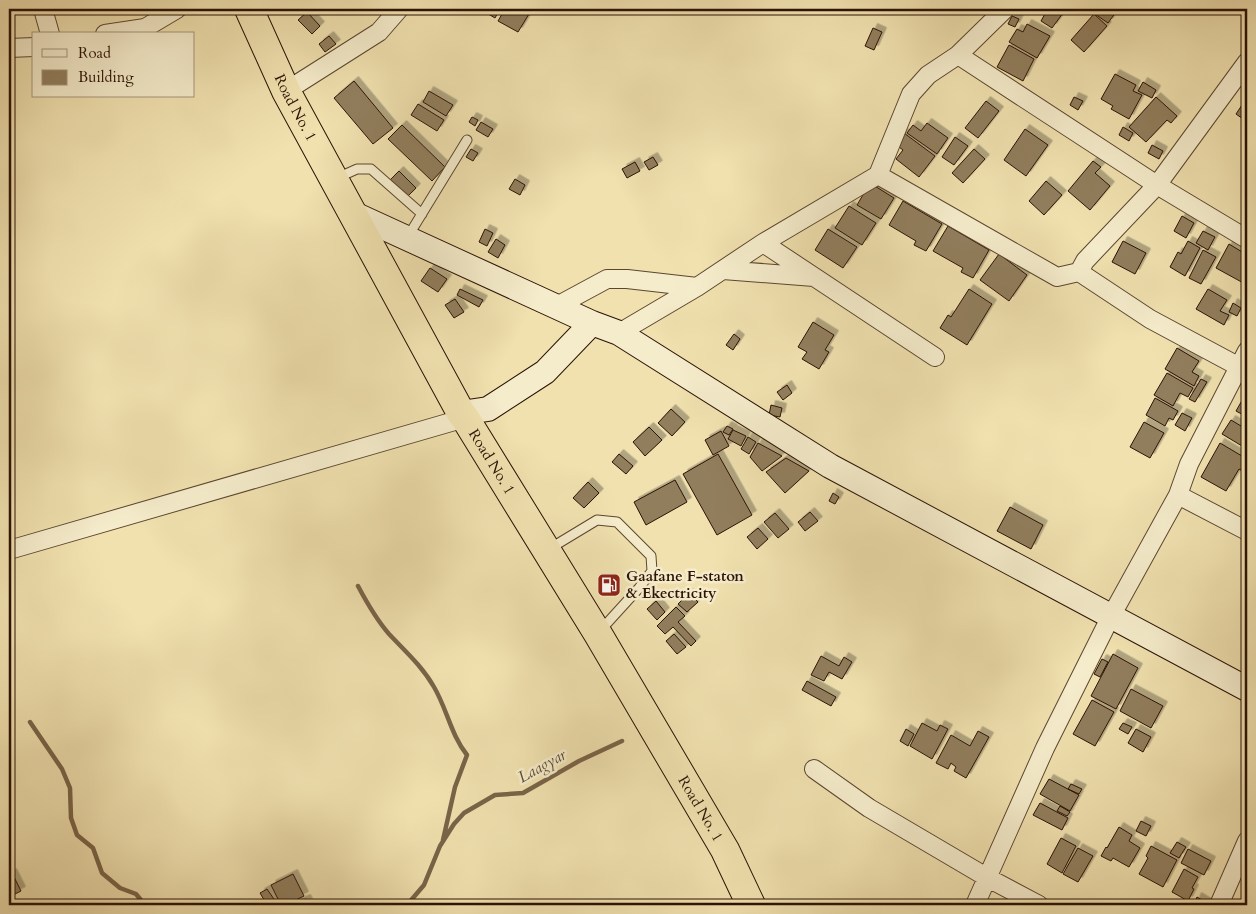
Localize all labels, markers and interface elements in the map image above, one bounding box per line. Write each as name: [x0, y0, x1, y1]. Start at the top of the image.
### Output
legend: [32, 32, 195, 98]
text: Road: [78, 43, 111, 63]
text: Building: [78, 67, 134, 87]
street label: Road No. 1: [270, 71, 321, 145]
street label: Road No. 1: [464, 425, 520, 498]
place label: Gaafane F-staton & Ekectricity: [626, 566, 744, 603]
fuel station icon: Gaafane F-staton & Ekectricity: [596, 572, 622, 598]
water label: Laagyar: [514, 743, 571, 788]
street label: Road No. 1: [673, 772, 728, 845]

